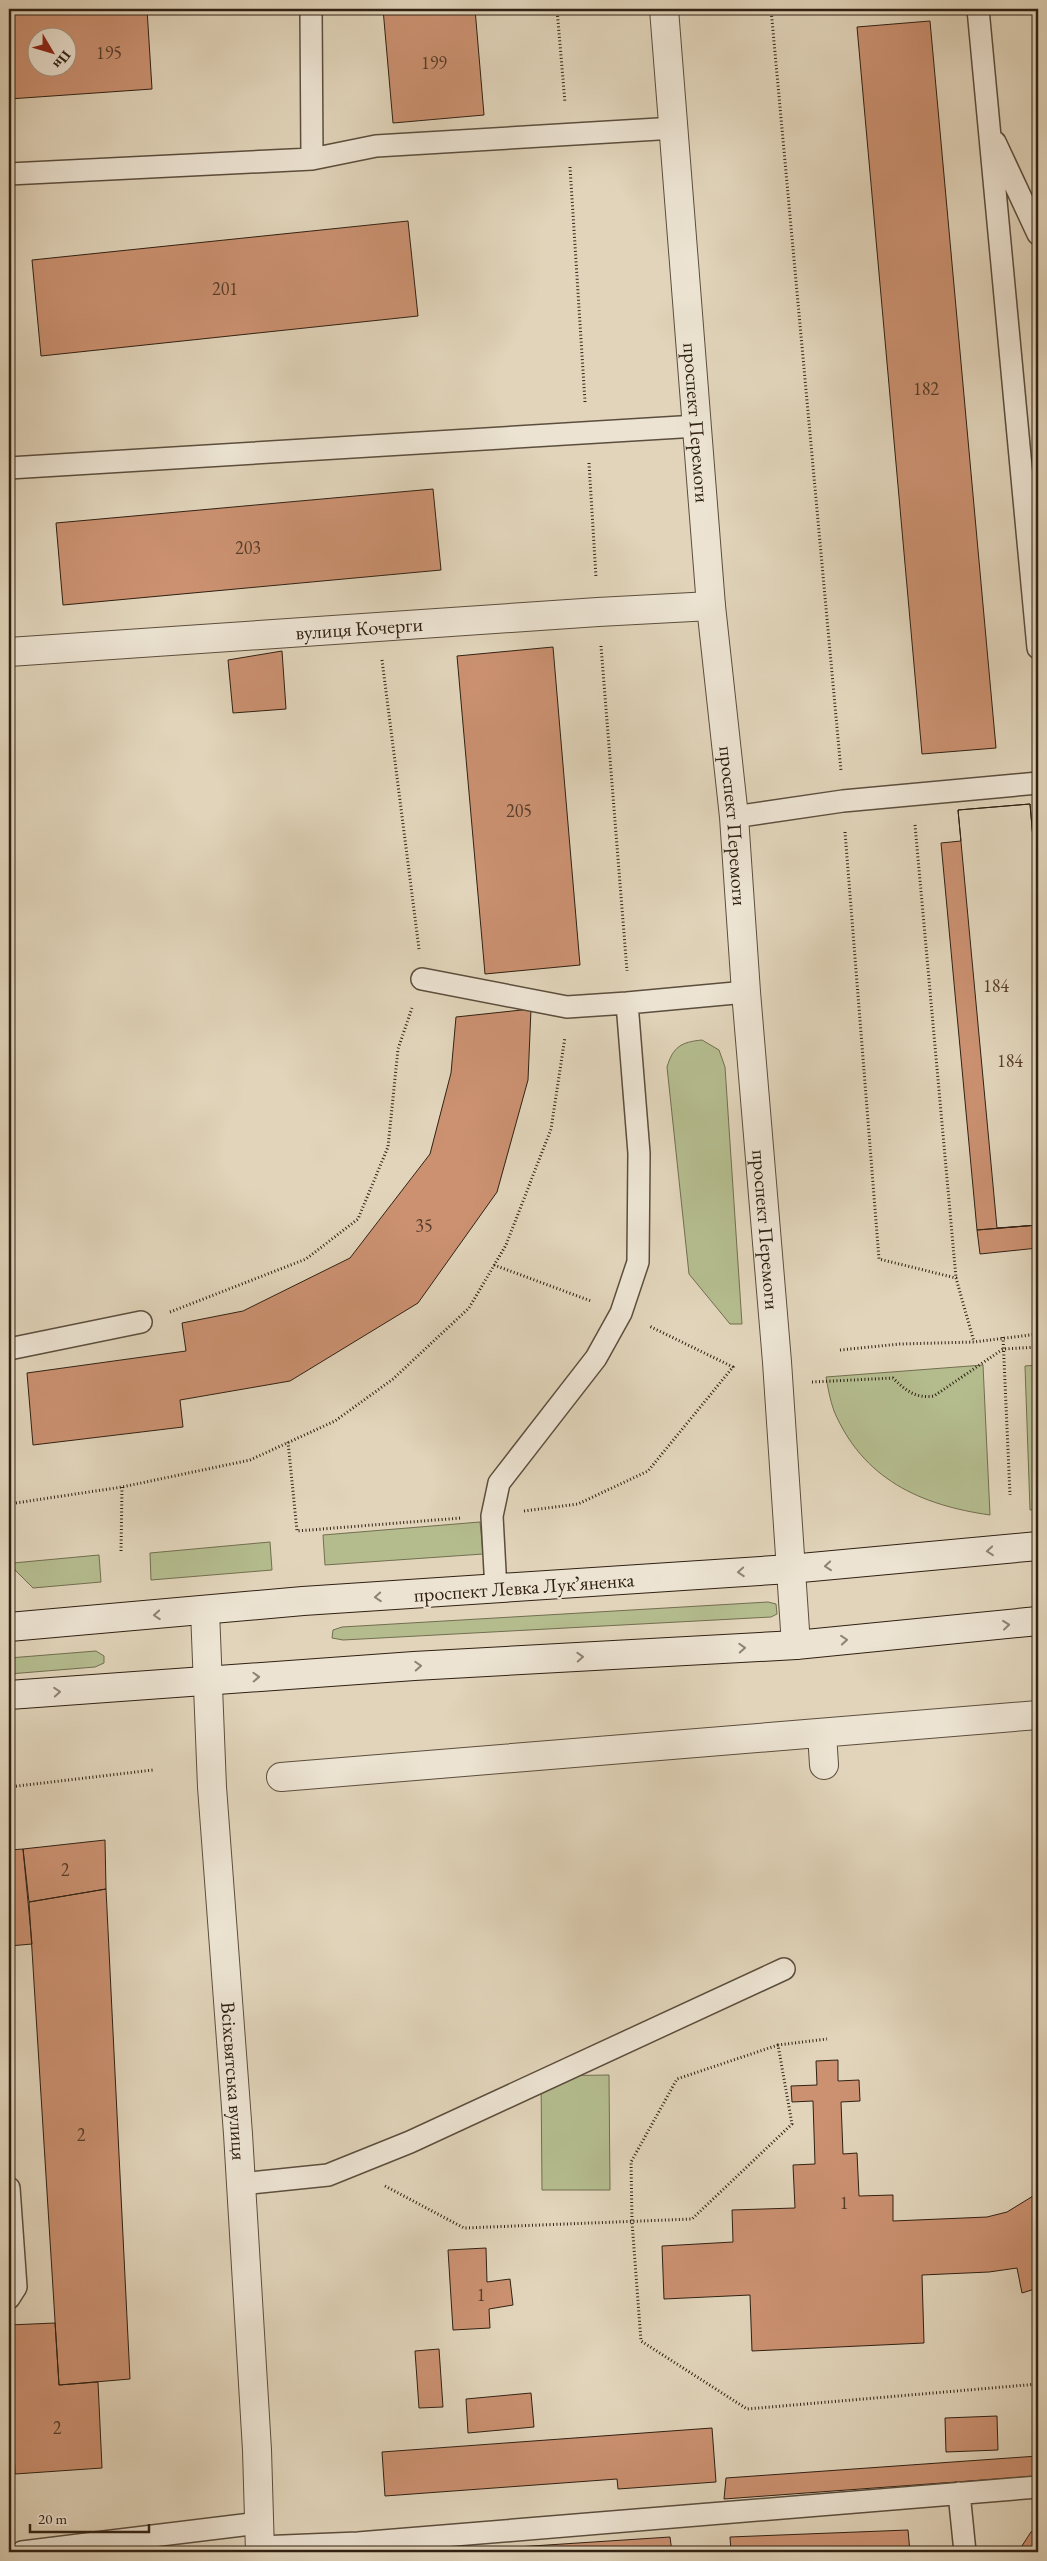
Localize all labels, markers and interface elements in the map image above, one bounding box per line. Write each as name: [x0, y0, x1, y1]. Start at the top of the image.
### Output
north arrow: [28, 28, 78, 78]
house number: 195: [96, 41, 122, 64]
text: Пн: [49, 47, 75, 73]
house number: 199: [421, 51, 447, 74]
house number: 201: [212, 277, 238, 300]
street label: проспект Перемоги: [677, 342, 716, 504]
house number: 182: [913, 377, 939, 400]
house number: 203: [235, 536, 261, 559]
street label: вулиця Кочерги: [295, 611, 424, 646]
street label: проспект Перемоги: [713, 745, 753, 907]
house number: 205: [506, 799, 532, 822]
house number: 184: [983, 974, 1009, 997]
house number: 184: [997, 1049, 1023, 1072]
street label: проспект Перемоги: [746, 1149, 786, 1311]
house number: 35: [415, 1214, 433, 1237]
one-way arrow: [985, 1545, 993, 1556]
one-way arrow: [824, 1560, 832, 1571]
street label: проспект Левка Лукʼяненка: [413, 1566, 635, 1608]
one-way arrow: [737, 1567, 745, 1578]
one-way arrow: [373, 1591, 381, 1602]
one-way arrow: [152, 1609, 160, 1620]
one-way arrow: [1003, 1620, 1011, 1631]
one-way arrow: [841, 1635, 849, 1646]
one-way arrow: [739, 1642, 747, 1653]
one-way arrow: [576, 1652, 584, 1663]
one-way arrow: [414, 1661, 422, 1672]
one-way arrow: [252, 1672, 260, 1683]
one-way arrow: [54, 1687, 62, 1698]
house number: 2: [61, 1858, 70, 1881]
street label: Всіхсвятська вулиця: [215, 2001, 253, 2161]
house number: 2: [77, 2123, 86, 2146]
house number: 1: [840, 2191, 848, 2214]
house number: 1: [477, 2283, 485, 2306]
house number: 2: [53, 2416, 62, 2439]
scale bar: [30, 2501, 149, 2533]
text: 20 m: [38, 2509, 67, 2528]

